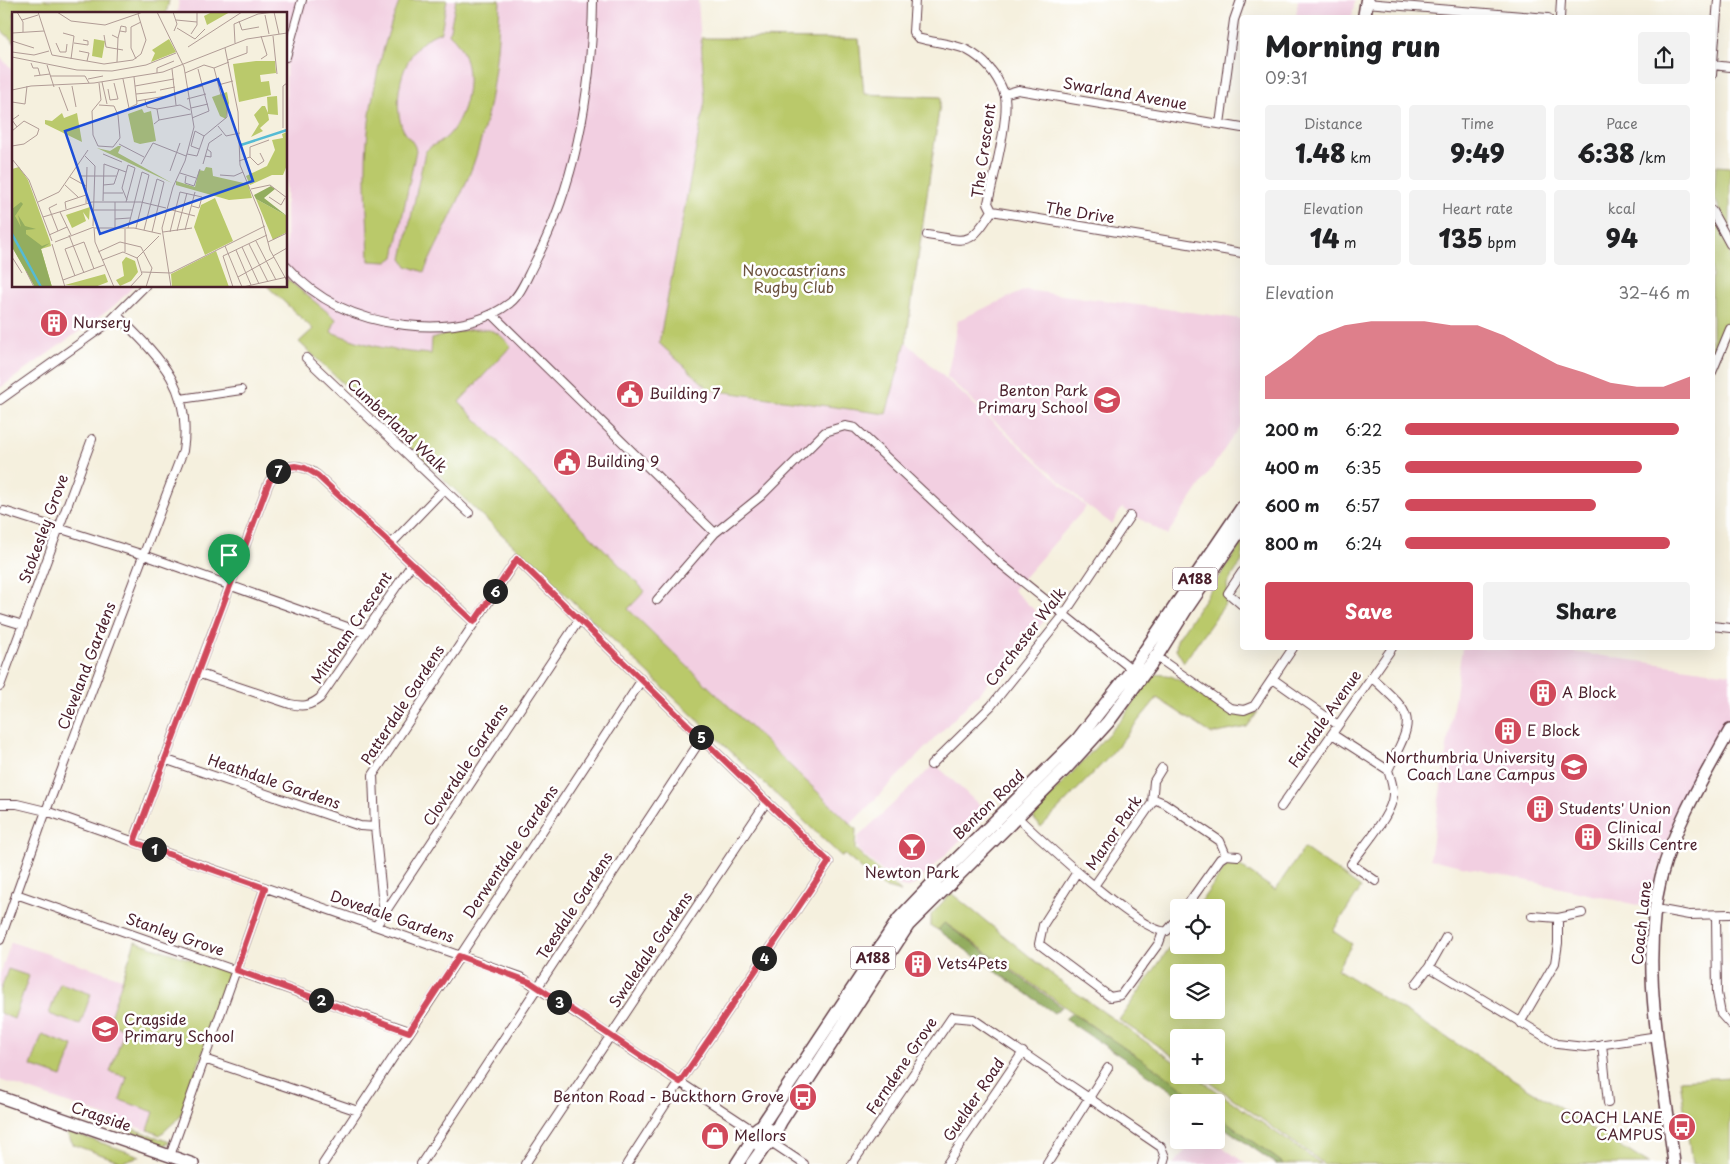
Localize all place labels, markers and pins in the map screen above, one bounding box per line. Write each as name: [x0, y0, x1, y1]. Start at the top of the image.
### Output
building icon: Nursery: [39, 308, 69, 338]
place label: Nursery: [73, 310, 131, 333]
place label: Benton Park Primary School: [978, 378, 1088, 418]
public building icon: Building 7: [615, 379, 645, 409]
place label: Building 7: [649, 381, 721, 404]
school or university icon: Benton Park Primary School: [1092, 385, 1122, 415]
public building icon: Building 9: [552, 447, 582, 477]
place label: Building 9: [586, 449, 660, 472]
pin: 7: [266, 458, 290, 484]
pin: [208, 534, 250, 585]
pin: 6: [482, 578, 508, 604]
building icon: A Block: [1528, 678, 1558, 708]
place label: A Block: [1562, 680, 1617, 703]
building icon: E Block: [1493, 716, 1523, 746]
place label: E Block: [1527, 718, 1581, 741]
pin: 5: [688, 724, 714, 750]
place label: Northumbria University Coach Lane Campus: [1385, 745, 1555, 785]
school or university icon: Northumbria University Coach Lane Campus: [1559, 752, 1589, 782]
building icon: Students' Union: [1525, 794, 1555, 824]
place label: Students' Union: [1559, 796, 1671, 819]
place label: Clinical Skills Centre: [1607, 815, 1698, 855]
building icon: Clinical Skills Centre: [1573, 822, 1603, 852]
bar icon: Newton Park: [897, 832, 927, 862]
pin: 1: [142, 836, 166, 862]
place label: Newton Park: [865, 860, 959, 883]
pin: 4: [752, 946, 776, 970]
building icon: Vets4Pets: [903, 949, 933, 979]
place label: Vets4Pets: [937, 951, 1007, 974]
pin: 2: [308, 988, 334, 1012]
pin: 3: [546, 990, 572, 1014]
place label: Cragside Primary School: [124, 1007, 234, 1047]
school or university icon: Cragside Primary School: [90, 1014, 120, 1044]
bus stop icon: Benton Road - Buckthorn Grove: [788, 1082, 818, 1112]
place label: Benton Road - Buckthorn Grove: [553, 1084, 784, 1107]
place label: COACH LANE CAMPUS: [1560, 1105, 1663, 1145]
bus stop icon: COACH LANE CAMPUS: [1667, 1112, 1697, 1142]
shop icon: Mellors: [700, 1121, 730, 1151]
place label: Mellors: [734, 1123, 786, 1146]

